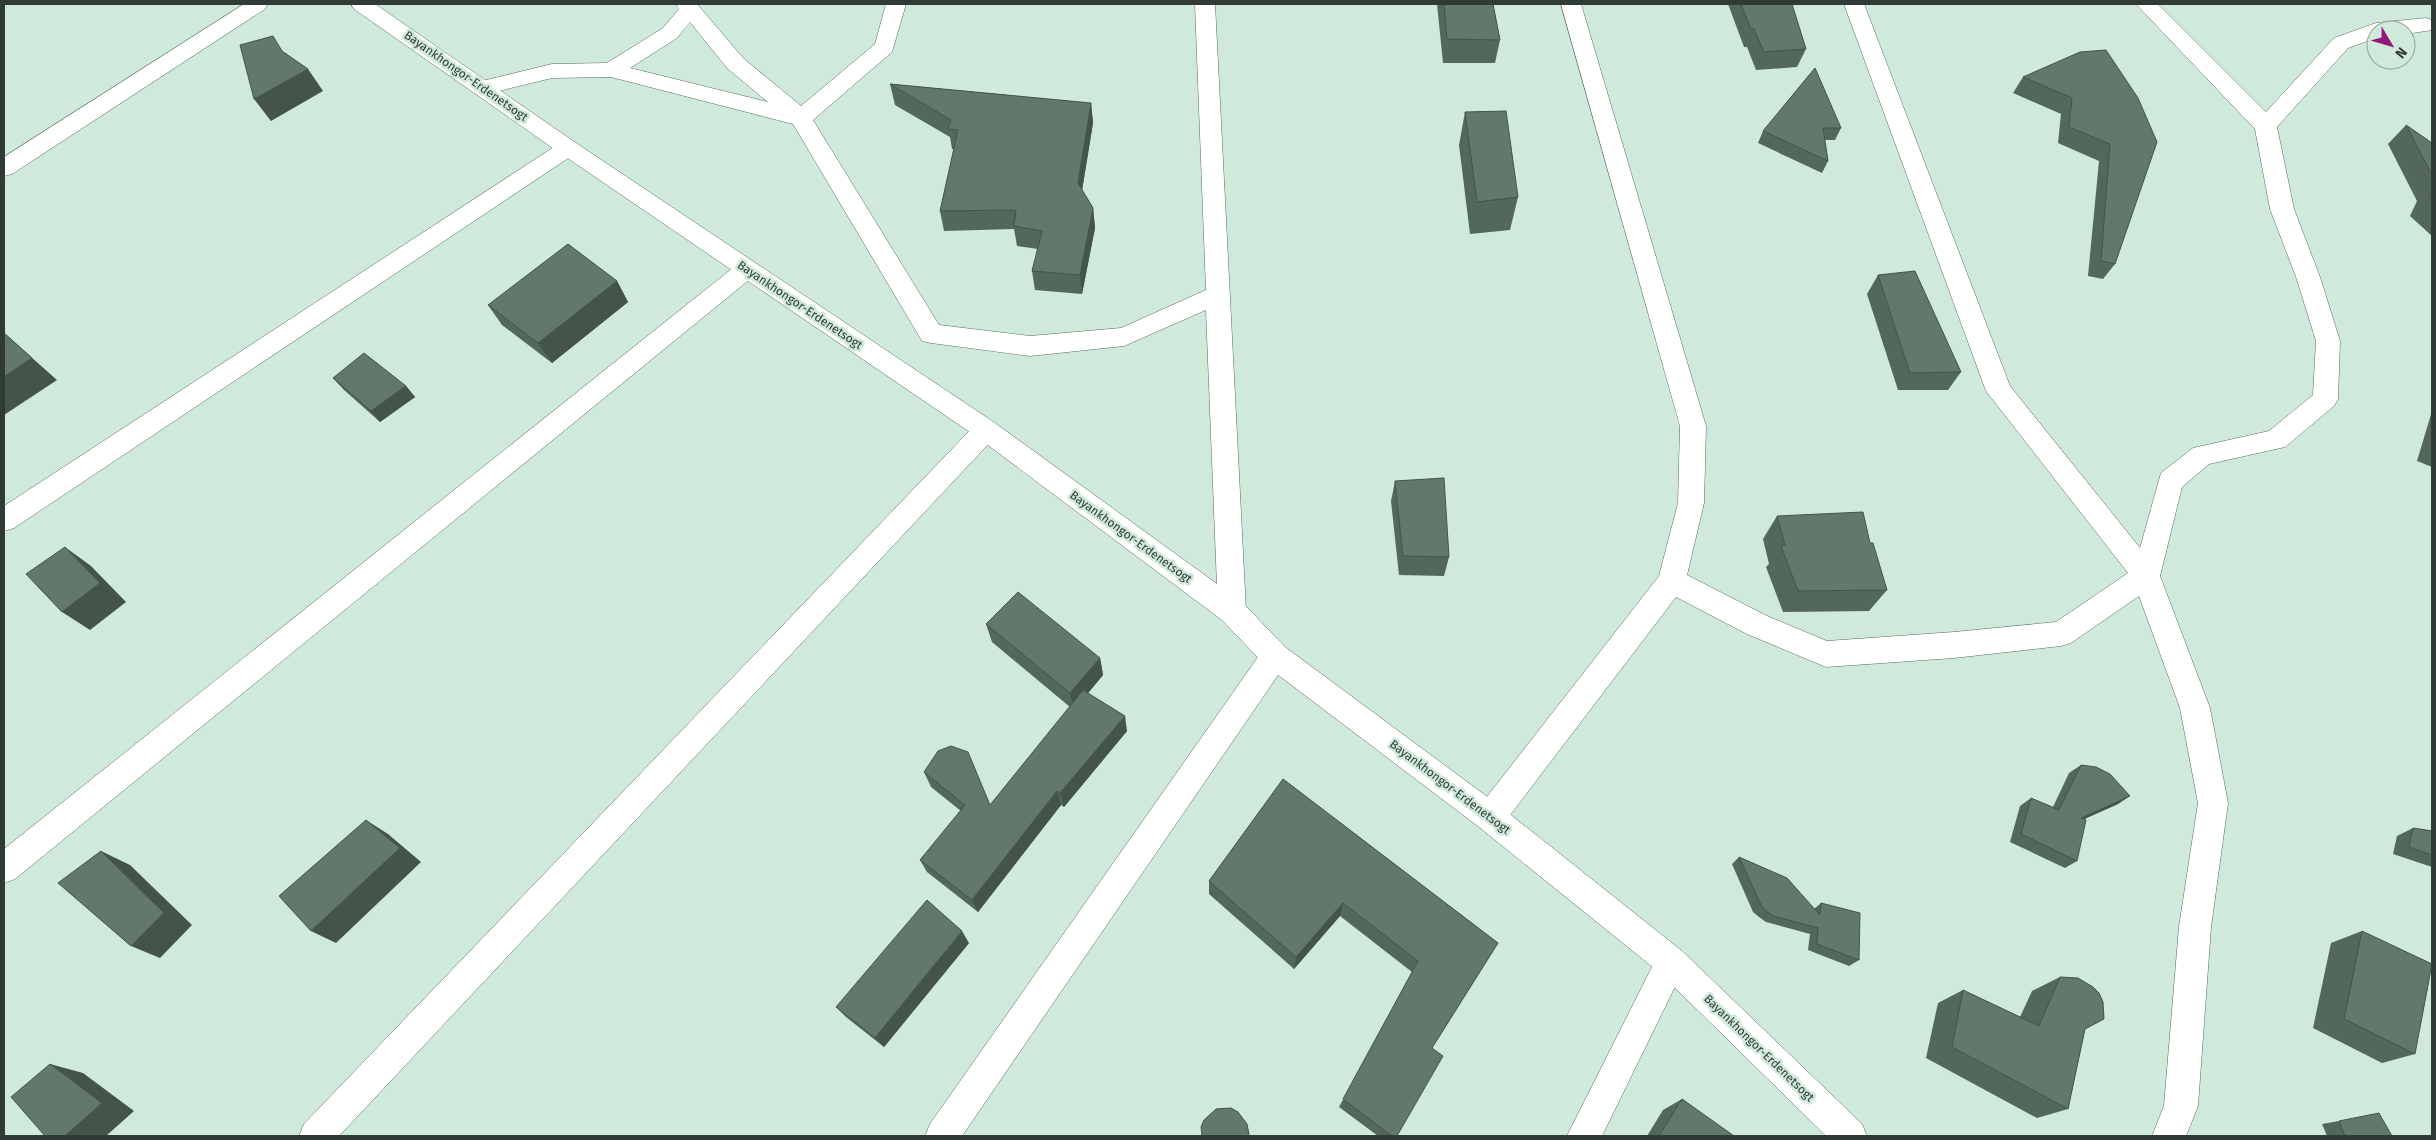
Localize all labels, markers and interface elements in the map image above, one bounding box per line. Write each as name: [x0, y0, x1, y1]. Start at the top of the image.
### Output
north arrow: [2366, 20, 2416, 70]
street label: Bayankhongor-Erdenetsogt: [402, 28, 531, 124]
text: N: [2391, 44, 2410, 62]
street label: Bayankhongor-Erdenetsogt: [735, 258, 866, 352]
street label: Bayankhongor-Erdenetsogt: [1067, 488, 1195, 586]
street label: Bayankhongor-Erdenetsogt: [1387, 737, 1514, 837]
street label: Bayankhongor-Erdenetsogt: [1701, 992, 1817, 1105]

